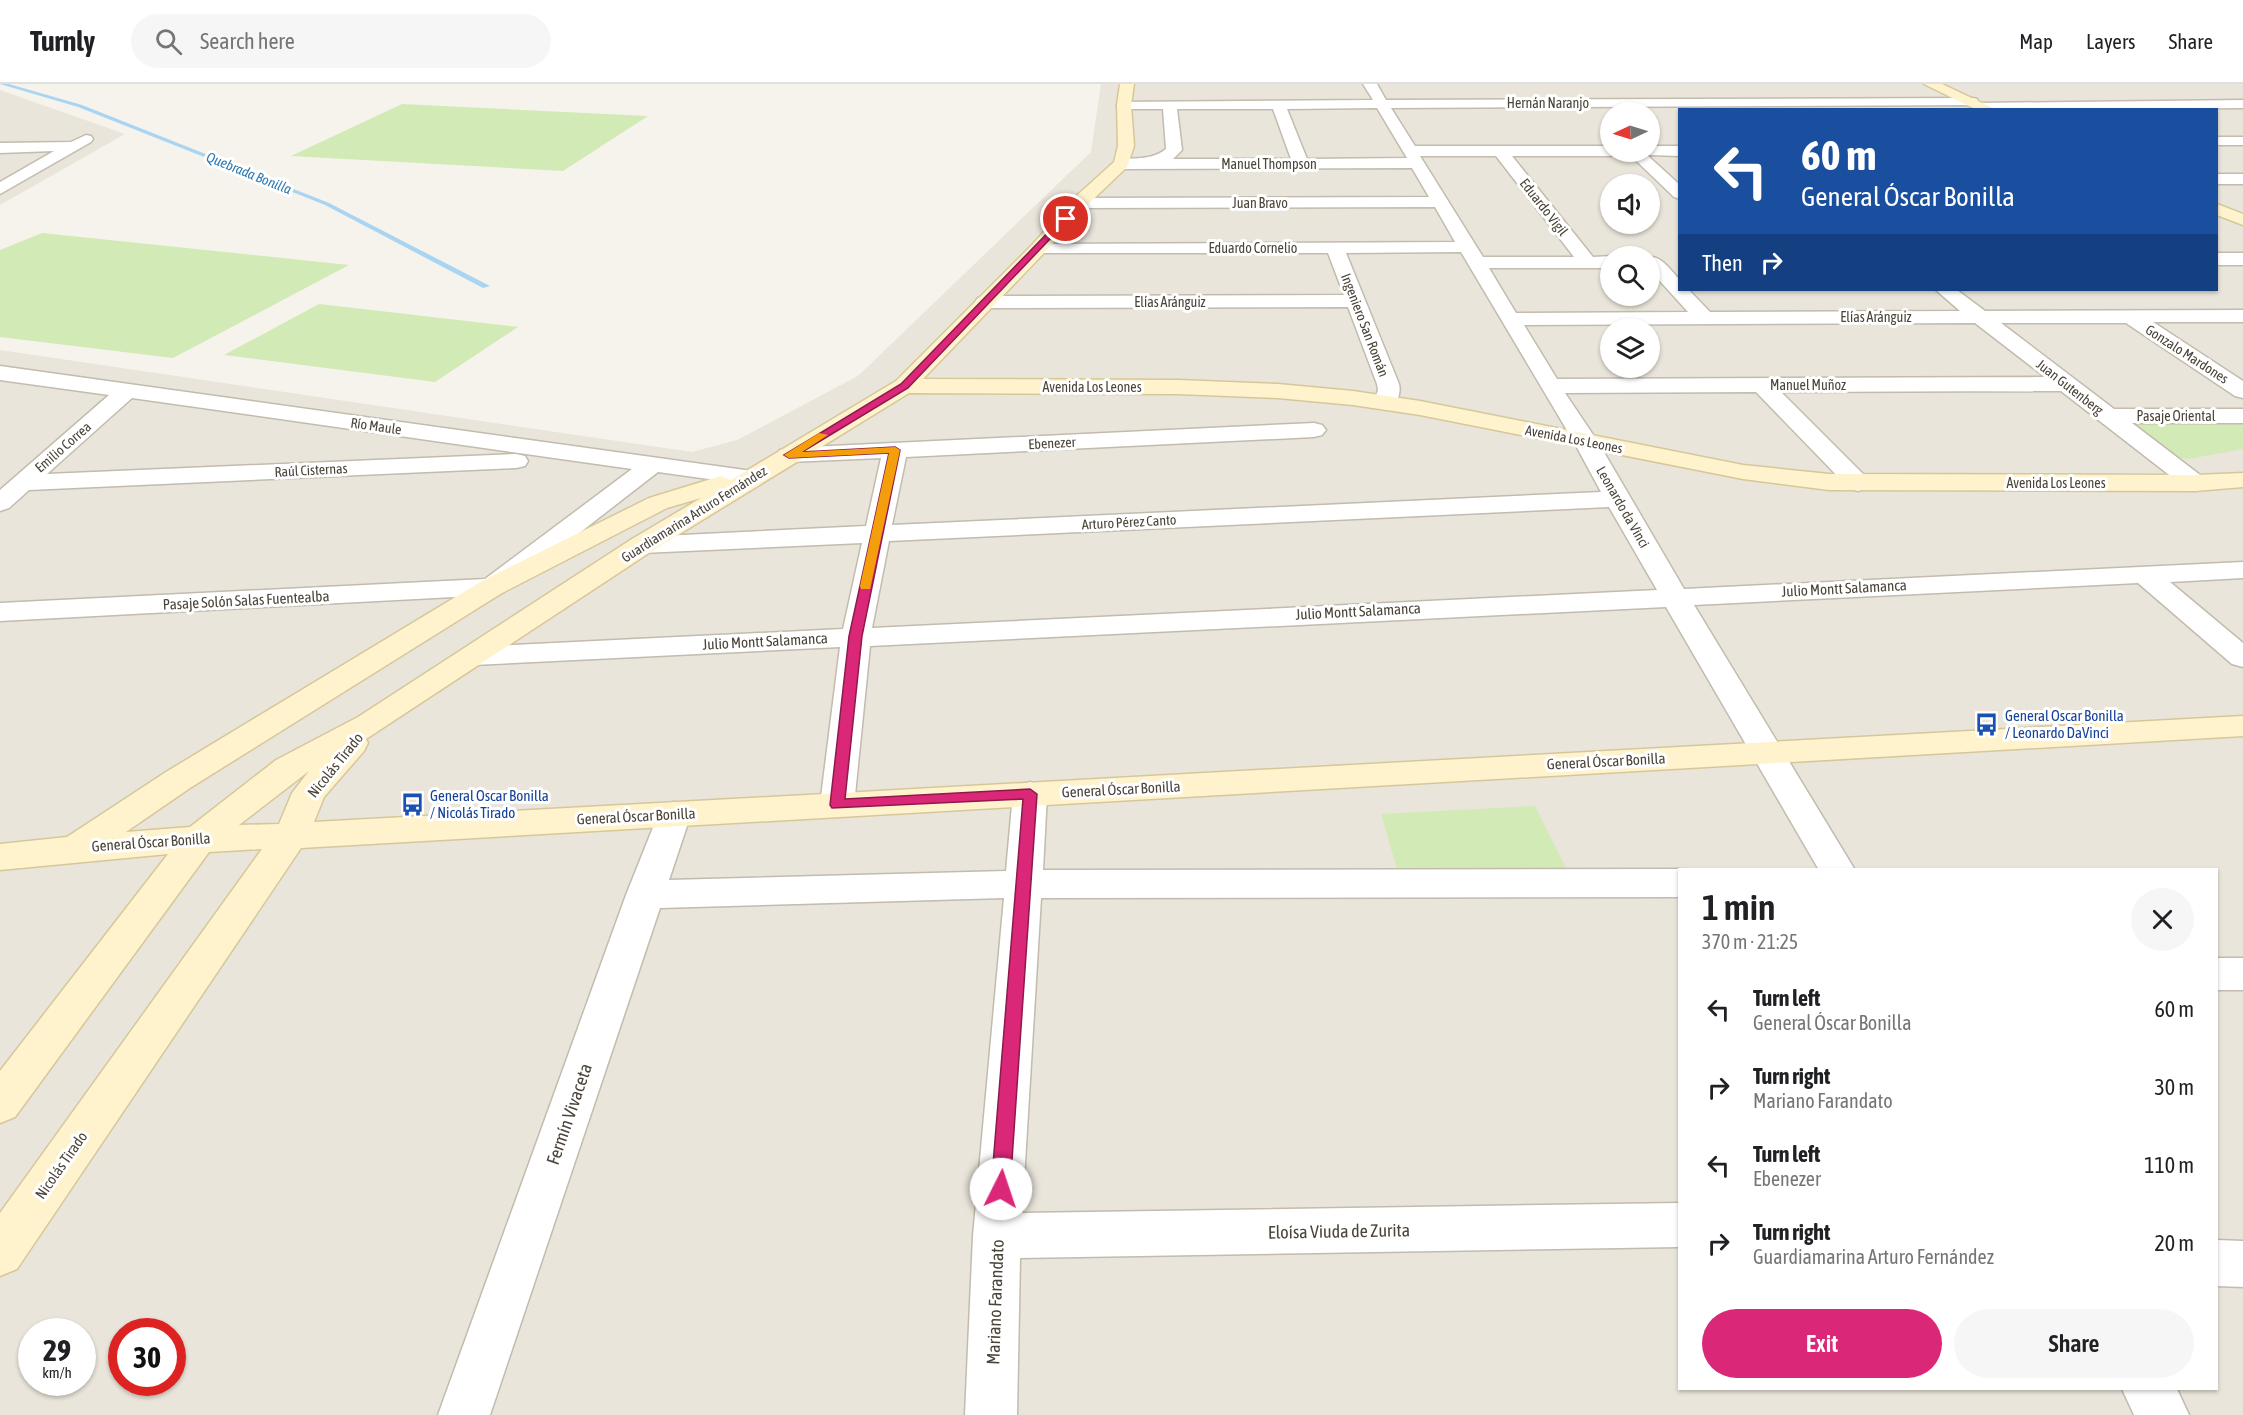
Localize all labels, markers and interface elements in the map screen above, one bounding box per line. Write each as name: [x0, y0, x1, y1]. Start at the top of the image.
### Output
search box: [131, 14, 551, 68]
text: Turnly: [30, 25, 95, 57]
icon: search: [152, 25, 185, 58]
text: Search here: [200, 28, 295, 54]
text: Map: [2019, 29, 2053, 53]
text: Layers: [2086, 29, 2136, 53]
text: Share: [2169, 29, 2213, 53]
street label: Hernán Naranjo: [1507, 95, 1589, 111]
north arrow: [1600, 102, 1660, 162]
map controls: [1600, 102, 1660, 378]
text: 60 m: [1801, 131, 1876, 179]
icon: left: [1702, 132, 1780, 210]
water label: Quebrada Bonilla: [204, 149, 294, 197]
street label: Manuel Thompson: [1221, 156, 1317, 172]
button: sound: [1600, 174, 1660, 234]
street label: Eduardo Vigil: [1517, 175, 1571, 239]
text: General Óscar Bonilla: [1801, 181, 2015, 212]
pin: [1040, 193, 1091, 244]
street label: Juan Bravo: [1232, 195, 1288, 211]
icon: arrive: [1049, 202, 1082, 235]
street label: Eduardo Cornelio: [1209, 240, 1297, 256]
button: search: [1600, 246, 1660, 306]
icon: right: [1755, 246, 1788, 279]
text: Then: [1702, 250, 1743, 276]
street label: Ingeniero San Román: [1338, 271, 1392, 379]
street label: Elías Aránguiz: [1134, 294, 1206, 310]
street label: Elías Aránguiz: [1840, 309, 1912, 325]
button: layers: [1600, 318, 1660, 378]
street label: Gonzalo Mardones: [2142, 321, 2232, 387]
street label: Juan Gutenberg: [2033, 356, 2107, 418]
street label: Manuel Muñoz: [1770, 377, 1846, 393]
street label: Avenida Los Leones: [1042, 379, 1142, 395]
street label: Pasaje Oriental: [2137, 408, 2216, 424]
street label: Río Maule: [349, 415, 403, 437]
street label: Emilio Correa: [32, 418, 94, 476]
street label: Avenida Los Leones: [1524, 422, 1624, 456]
street label: Ebenezer: [1028, 434, 1077, 452]
street label: Raúl Cisternas: [274, 460, 348, 480]
street label: Guardiamarina Arturo Fernández: [618, 463, 770, 565]
street label: Leonardo da Vinci: [1593, 464, 1653, 550]
street label: Avenida Los Leones: [2006, 475, 2106, 491]
street label: Arturo Pérez Canto: [1081, 512, 1177, 532]
street label: Julio Montt Salamanca: [1781, 576, 1907, 600]
street label: Pasaje Solón Salas Fuentealba: [162, 587, 330, 613]
street label: Julio Montt Salamanca: [1295, 599, 1421, 623]
street label: Julio Montt Salamanca: [702, 629, 828, 653]
place label: General Oscar Bonilla / Leonardo DaVinci: [2005, 707, 2124, 741]
bus stop icon: General Oscar Bonilla / Leonardo DaVinci: [1974, 711, 2000, 737]
street label: Nicolás Tirado: [304, 729, 366, 801]
street label: General Óscar Bonilla: [1546, 749, 1666, 773]
street label: General Óscar Bonilla: [1061, 777, 1181, 801]
place label: General Oscar Bonilla / Nicolás Tirado: [430, 787, 549, 821]
bus stop icon: General Oscar Bonilla / Nicolás Tirado: [399, 791, 425, 817]
street label: General Óscar Bonilla: [576, 804, 696, 828]
street label: General Óscar Bonilla: [91, 829, 211, 855]
text: 1 min: [1702, 886, 1776, 928]
button: close: [2131, 888, 2194, 951]
text: 370 m · 21:25: [1702, 930, 1798, 953]
text: Turn left: [1753, 985, 1820, 1011]
icon: left: [1702, 993, 1735, 1026]
text: 60 m: [2154, 996, 2194, 1022]
text: General Óscar Bonilla: [1753, 1011, 1911, 1034]
street label: Fermín Vivaceta: [542, 1061, 596, 1167]
text: Turn right: [1753, 1063, 1830, 1089]
icon: right: [1702, 1071, 1735, 1104]
text: 30 m: [2154, 1074, 2194, 1100]
text: Mariano Farandato: [1753, 1089, 1893, 1112]
street label: Nicolás Tirado: [32, 1128, 90, 1202]
text: Turn left: [1753, 1141, 1820, 1167]
icon: left: [1702, 1149, 1735, 1182]
text: 110 m: [2144, 1152, 2194, 1178]
position arrow: [969, 1157, 1033, 1221]
text: Ebenezer: [1753, 1167, 1821, 1190]
street label: Eloísa Viuda de Zurita: [1268, 1219, 1410, 1243]
text: Turn right: [1753, 1219, 1830, 1245]
icon: right: [1702, 1227, 1735, 1260]
text: 20 m: [2154, 1230, 2194, 1256]
street label: Mariano Farandato: [982, 1239, 1008, 1365]
text: Guardiamarina Arturo Fernández: [1753, 1245, 1994, 1268]
button: Exit: [1702, 1309, 1942, 1378]
button: Share: [1954, 1309, 2194, 1378]
speed limit sign: 30: [108, 1318, 186, 1396]
text: 29: [43, 1333, 71, 1367]
text: km/h: [42, 1364, 72, 1381]

